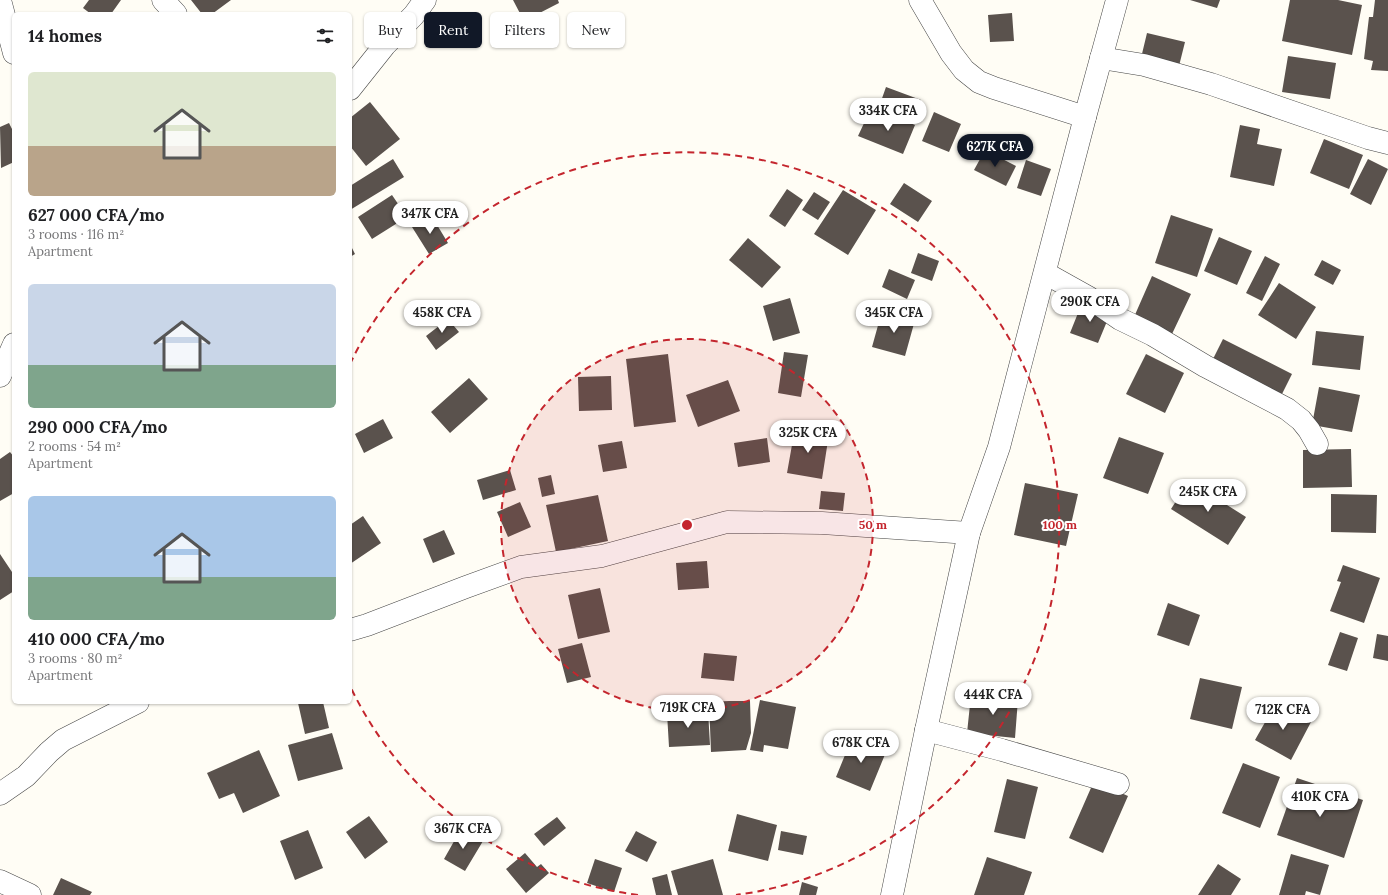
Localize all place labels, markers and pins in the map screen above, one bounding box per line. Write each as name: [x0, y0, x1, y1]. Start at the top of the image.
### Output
pin: 334K CFA: [847, 98, 929, 132]
pin: 627K CFA: [954, 134, 1036, 168]
pin: 347K CFA: [389, 201, 471, 235]
pin: 290K CFA: [1049, 289, 1131, 323]
pin: 458K CFA: [401, 300, 483, 334]
pin: 345K CFA: [853, 300, 935, 334]
pin: 325K CFA: [767, 420, 849, 454]
pin: 245K CFA: [1167, 479, 1249, 513]
centre of rings: [680, 518, 694, 532]
pin: 444K CFA: [952, 682, 1034, 716]
pin: 719K CFA: [647, 695, 729, 729]
pin: 712K CFA: [1242, 697, 1324, 731]
pin: 678K CFA: [820, 730, 902, 764]
pin: 410K CFA: [1279, 784, 1361, 818]
pin: 367K CFA: [422, 816, 504, 850]

